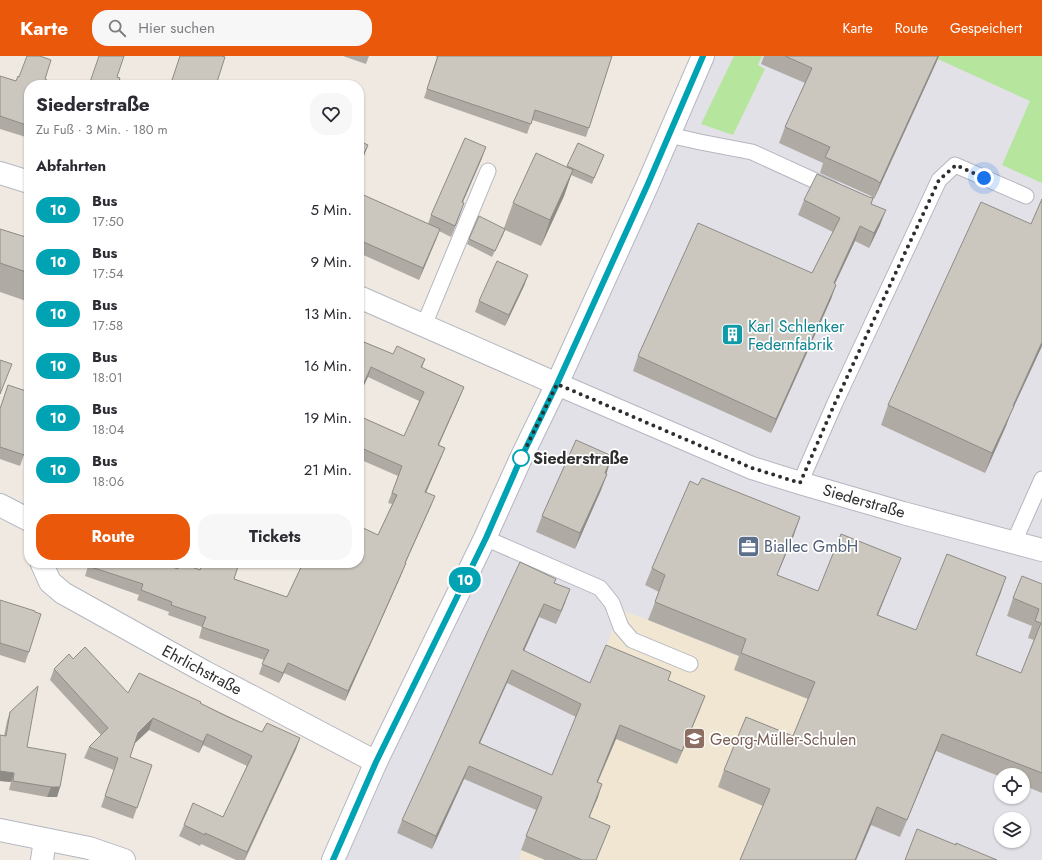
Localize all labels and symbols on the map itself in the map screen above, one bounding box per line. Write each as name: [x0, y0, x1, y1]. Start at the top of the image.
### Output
your location: [974, 168, 994, 188]
place label: Karl Schlenker Federnfabrik: [748, 315, 845, 356]
building icon: Karl Schlenker Federnfabrik: [719, 322, 745, 348]
place label: Siederstraße: [533, 447, 629, 470]
marker: Siederstraße: [512, 449, 530, 467]
street label: Siederstraße: [820, 478, 908, 524]
office icon: Biallec GmbH: [736, 533, 762, 559]
place label: Biallec GmbH: [764, 535, 858, 558]
line badge: 10: [447, 567, 483, 593]
street label: Ehrlichstraße: [158, 639, 246, 701]
school or university icon: Georg-Müller-Schulen: [682, 726, 708, 752]
place label: Georg-Müller-Schulen: [710, 728, 856, 751]

